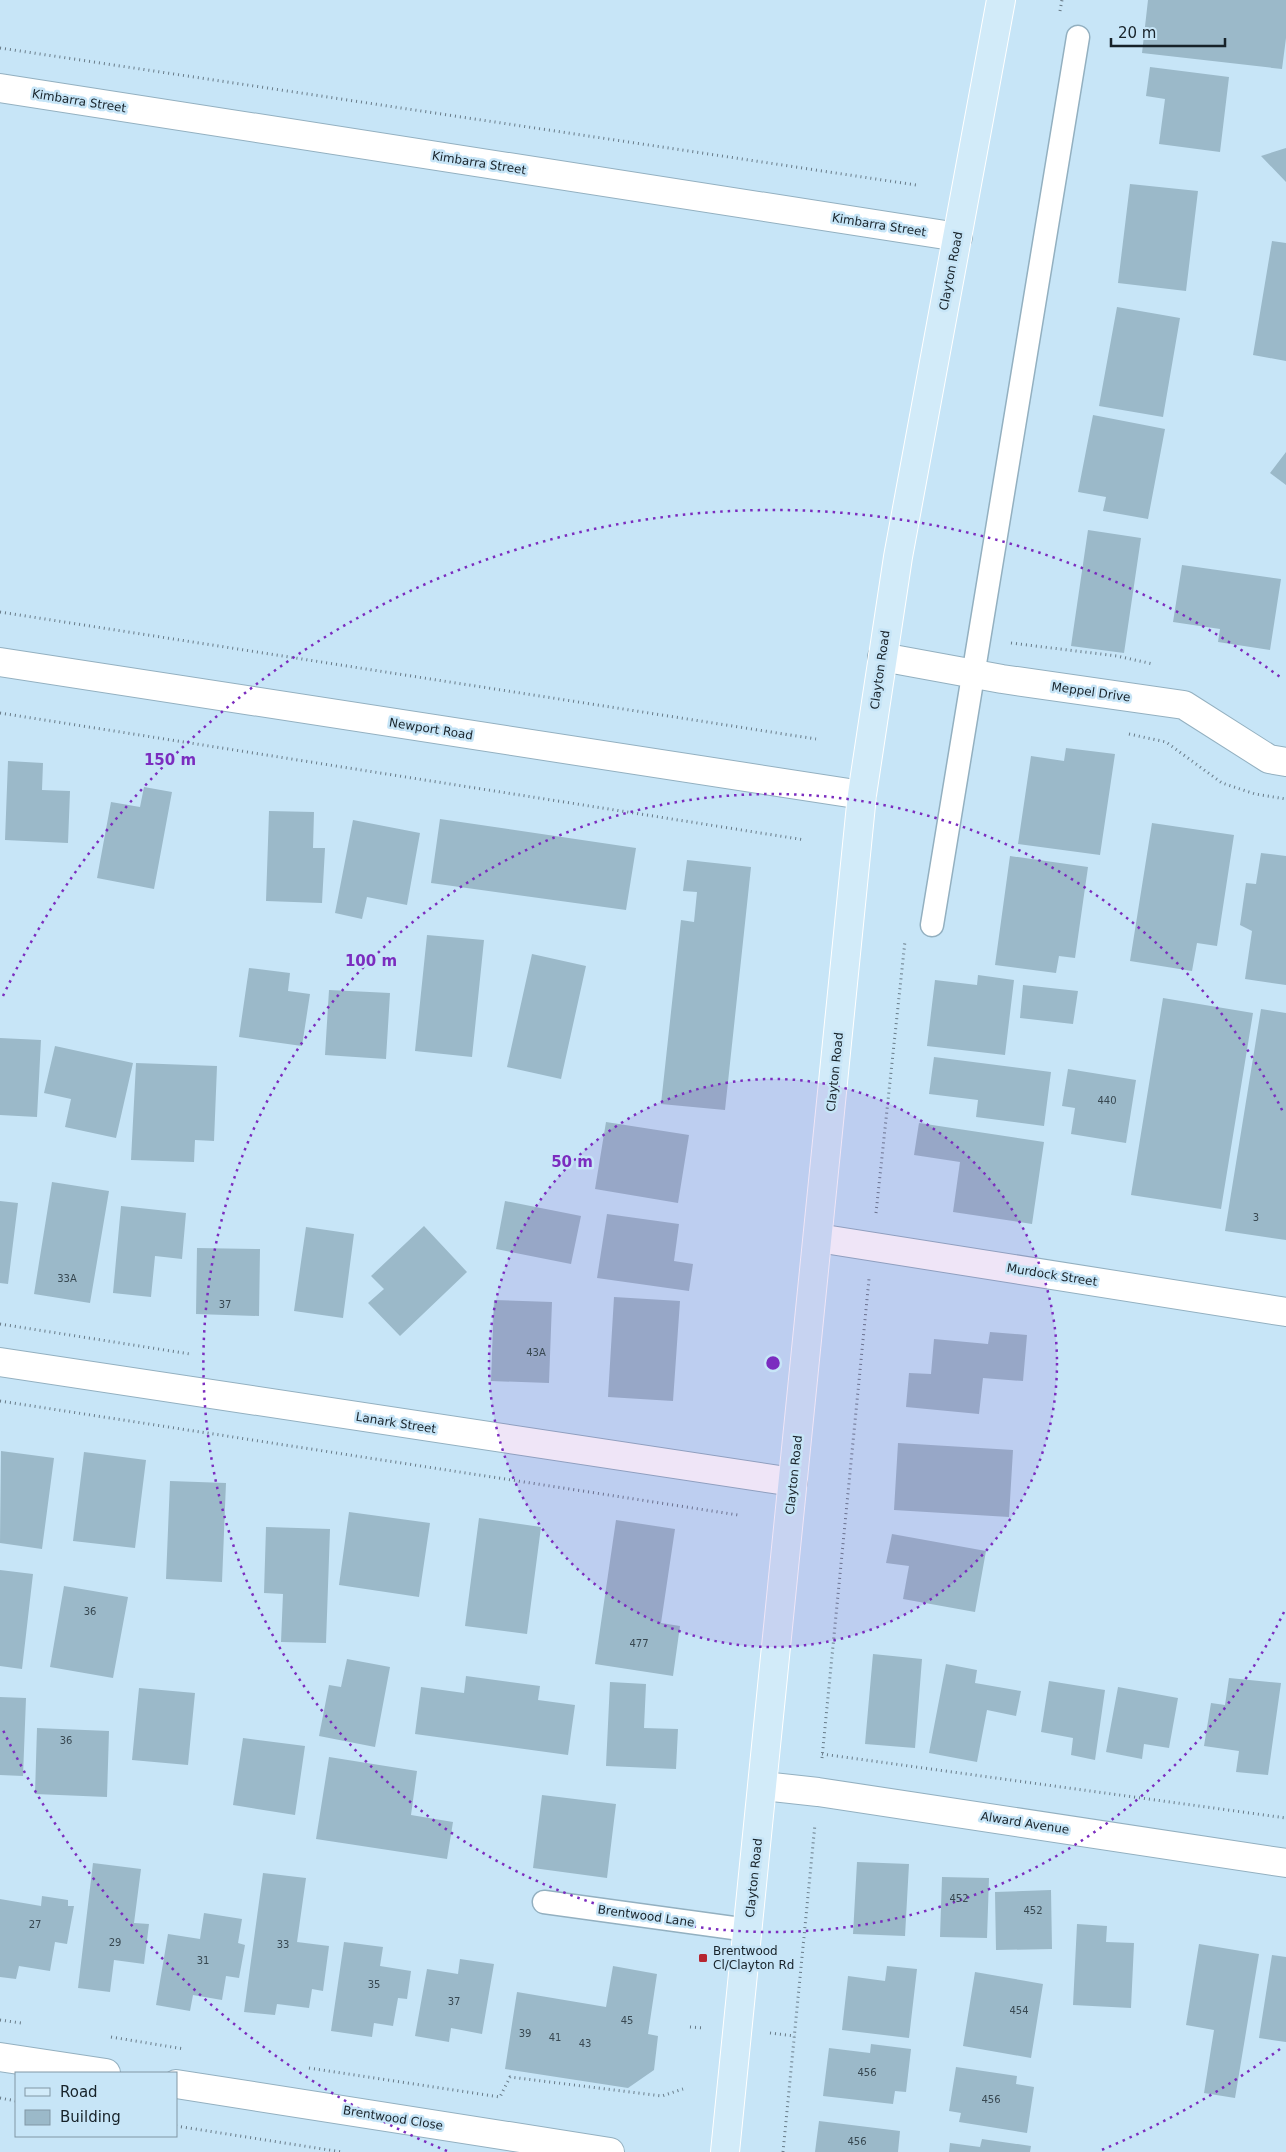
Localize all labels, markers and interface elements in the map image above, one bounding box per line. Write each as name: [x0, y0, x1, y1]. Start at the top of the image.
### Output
scale bar: [1111, 15, 1225, 47]
text: 20 m: [1118, 24, 1156, 42]
street label: Kimbarra Street: [31, 87, 127, 115]
street label: Kimbarra Street: [431, 149, 527, 177]
street label: Kimbarra Street: [831, 211, 927, 239]
street label: Clayton Road: [937, 231, 965, 311]
street label: Clayton Road: [868, 630, 892, 710]
street label: Meppel Drive: [1051, 680, 1131, 704]
street label: Newport Road: [388, 715, 474, 743]
text: 150 m: [144, 751, 196, 769]
text: 100 m: [345, 952, 397, 970]
street label: Clayton Road: [824, 1032, 846, 1112]
house number: 440: [1097, 1095, 1117, 1106]
text: 50 m: [551, 1153, 593, 1171]
house number: 3: [1253, 1212, 1259, 1223]
street label: Murdock Street: [1006, 1261, 1099, 1289]
house number: 33A: [57, 1273, 77, 1284]
house number: 37: [219, 1299, 231, 1310]
house number: 43A: [526, 1347, 546, 1358]
centre of rings: [764, 1354, 782, 1372]
street label: Lanark Street: [355, 1410, 437, 1436]
street label: Clayton Road: [783, 1435, 805, 1515]
house number: 36: [84, 1606, 96, 1617]
house number: 477: [629, 1638, 649, 1649]
house number: 36: [60, 1735, 72, 1746]
street label: Alward Avenue: [980, 1809, 1070, 1837]
street label: Clayton Road: [743, 1838, 765, 1918]
house number: 452: [949, 1893, 969, 1904]
street label: Brentwood Lane: [597, 1902, 695, 1930]
house number: 452: [1023, 1905, 1043, 1916]
house number: 27: [29, 1919, 41, 1930]
house number: 29: [109, 1937, 121, 1948]
house number: 33: [277, 1939, 289, 1950]
place label: Brentwood Cl/Clayton Rd: [713, 1944, 794, 1972]
marker: Brentwood Cl/Clayton Rd: [697, 1952, 709, 1964]
house number: 31: [197, 1955, 209, 1966]
house number: 35: [368, 1979, 380, 1990]
house number: 37: [448, 1996, 460, 2007]
house number: 454: [1009, 2005, 1029, 2016]
house number: 45: [621, 2015, 633, 2026]
house number: 39: [519, 2028, 531, 2039]
house number: 41: [549, 2032, 561, 2043]
house number: 43: [579, 2038, 591, 2049]
house number: 456: [857, 2067, 877, 2078]
legend: [15, 2072, 178, 2137]
text: Road: [60, 2083, 98, 2101]
house number: 456: [981, 2094, 1001, 2105]
street label: Brentwood Close: [342, 2103, 444, 2133]
text: Building: [60, 2108, 121, 2126]
house number: 456: [847, 2136, 867, 2147]

